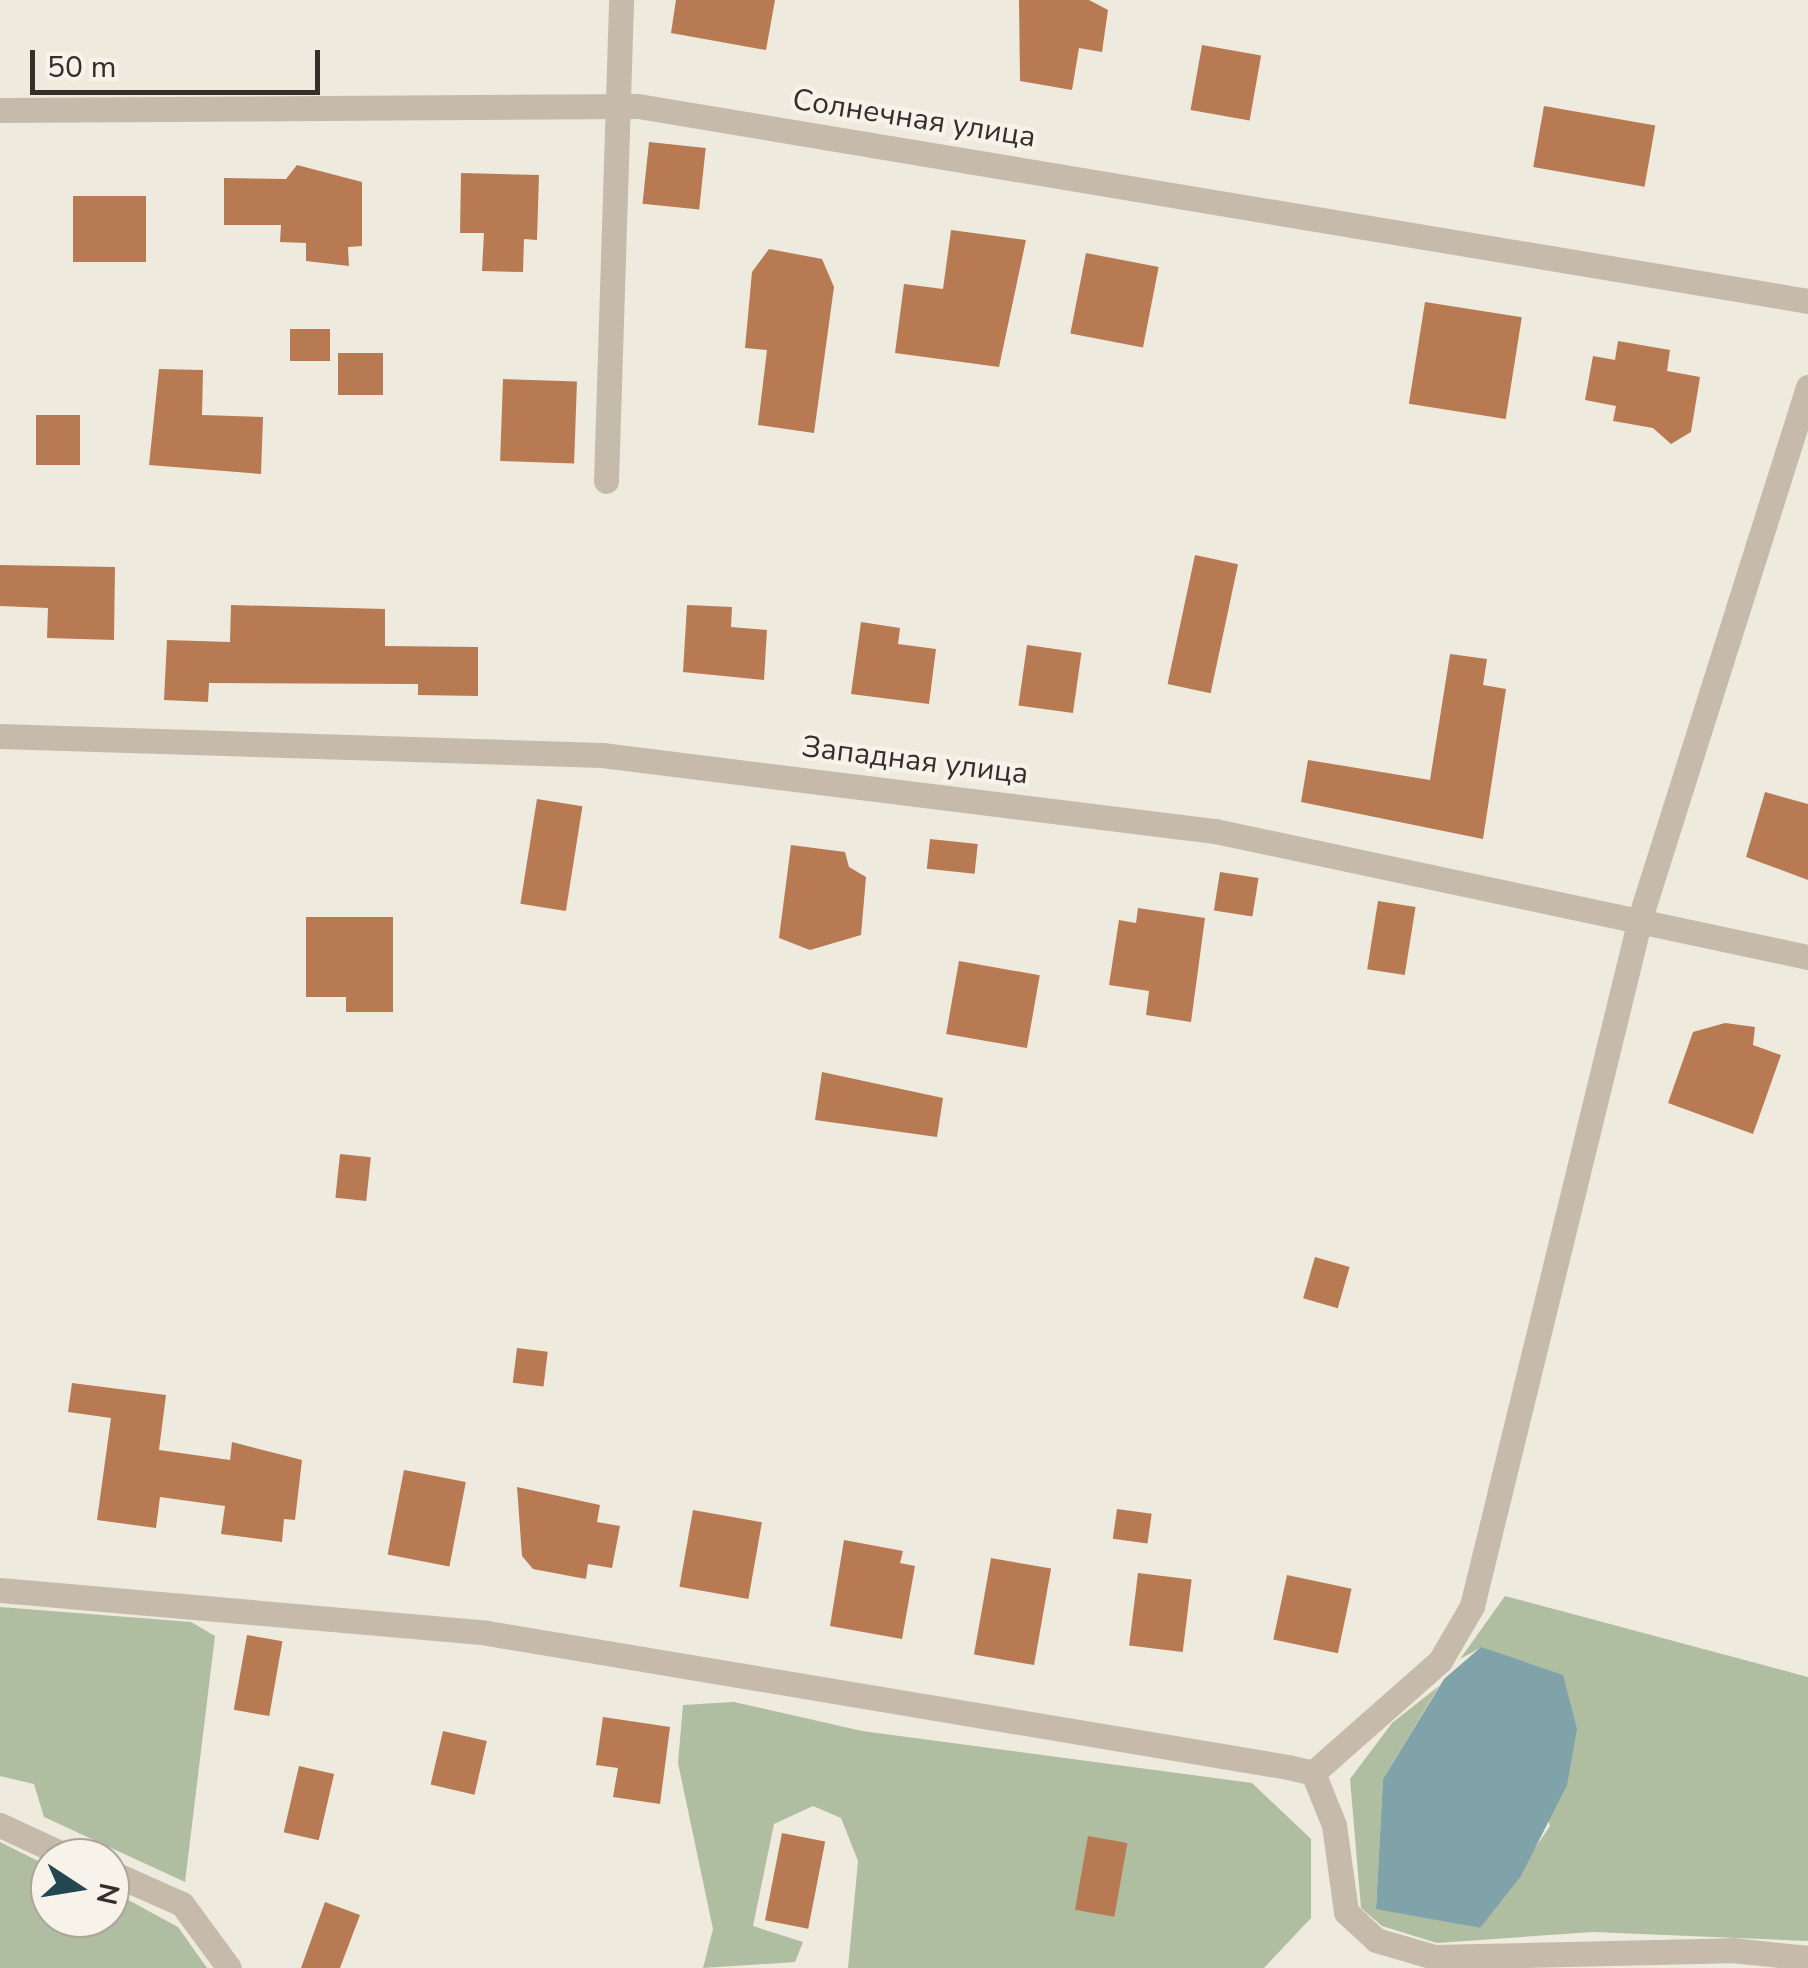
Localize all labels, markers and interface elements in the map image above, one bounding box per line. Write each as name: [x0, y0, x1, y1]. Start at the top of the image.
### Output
scale bar: [35, 30, 325, 92]
text: 50 m: [47, 47, 116, 88]
street label: Солнечная улица: [790, 82, 1038, 156]
street label: Западная улица: [800, 729, 1030, 793]
north arrow: [30, 1838, 130, 1938]
text: N: [87, 1880, 128, 1908]

